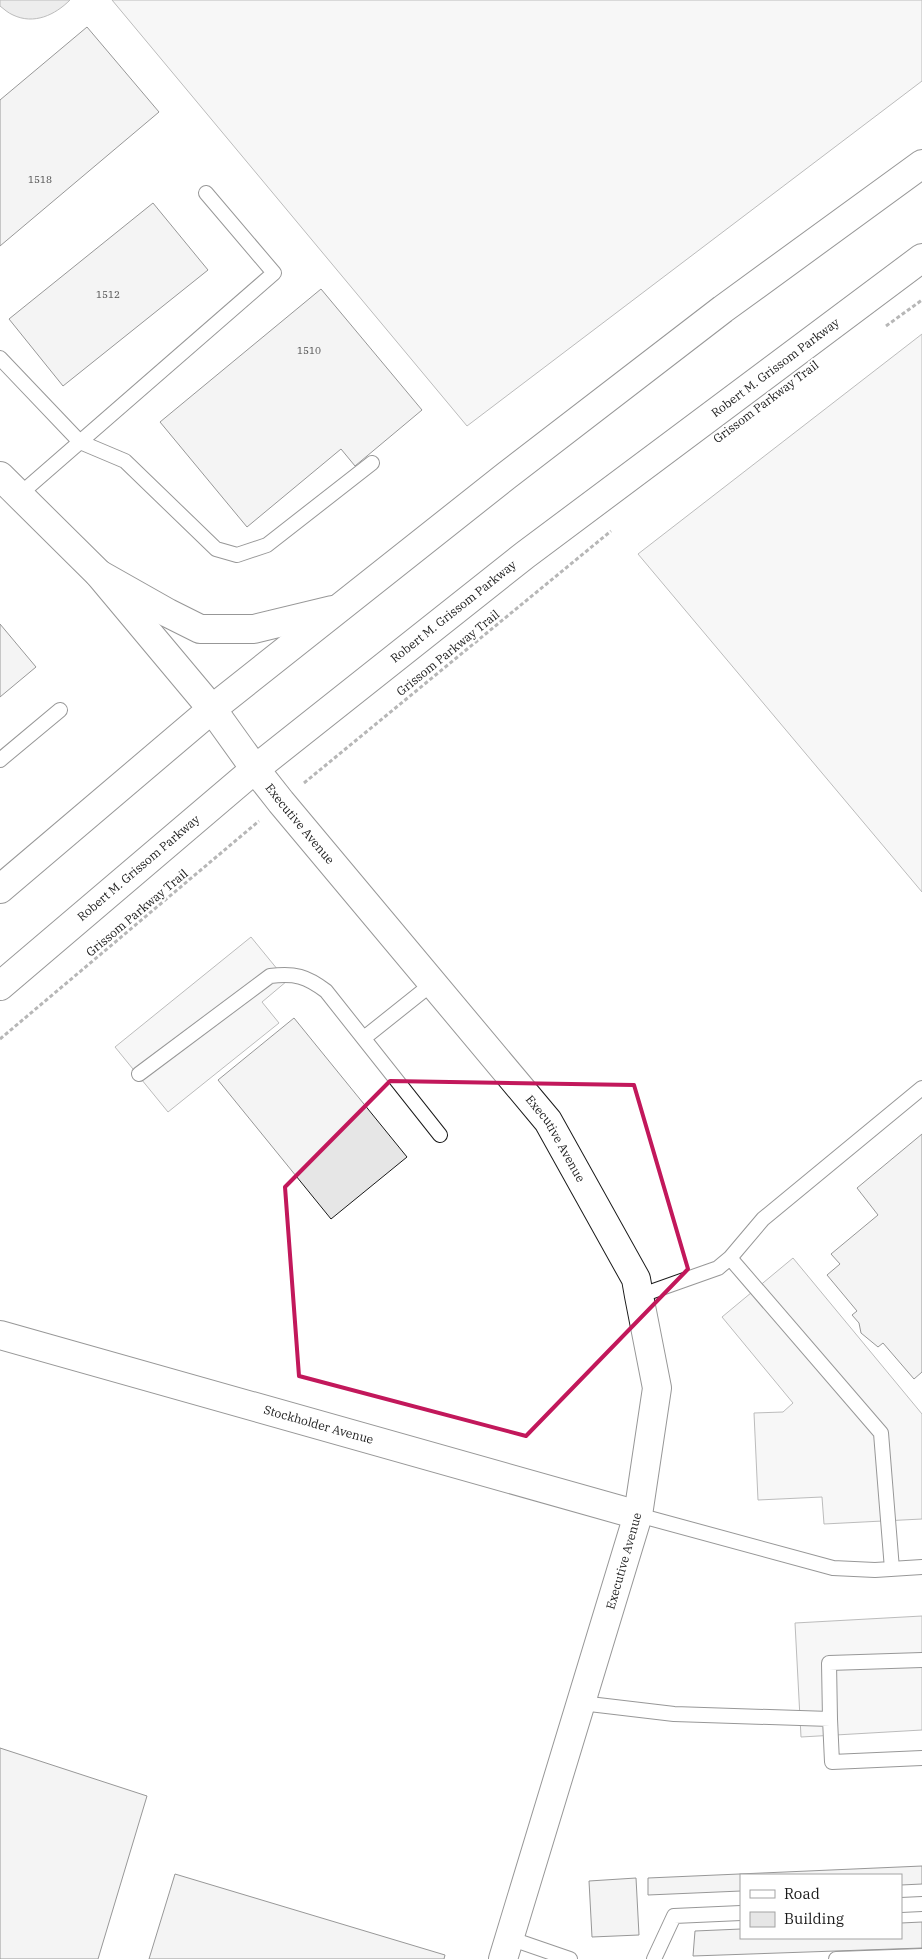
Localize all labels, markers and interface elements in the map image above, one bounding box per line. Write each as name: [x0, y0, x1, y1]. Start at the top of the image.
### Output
house number: 1518: [28, 173, 52, 186]
house number: 1512: [96, 288, 120, 301]
street label: Robert M. Grissom Parkway: [708, 314, 843, 420]
house number: 1510: [297, 344, 321, 357]
street label: Grissom Parkway Trail: [710, 357, 822, 446]
street label: Robert M. Grissom Parkway: [387, 557, 519, 666]
street label: Grissom Parkway Trail: [393, 606, 503, 699]
street label: Executive Avenue: [262, 780, 338, 867]
street label: Robert M. Grissom Parkway: [74, 811, 203, 924]
street label: Grissom Parkway Trail: [83, 865, 191, 960]
street label: Executive Avenue: [523, 1092, 589, 1185]
street label: Stockholder Avenue: [262, 1402, 375, 1447]
street label: Executive Avenue: [603, 1511, 645, 1611]
legend: [740, 1874, 902, 1939]
text: Road: [784, 1884, 820, 1903]
text: Building: [784, 1909, 844, 1928]

